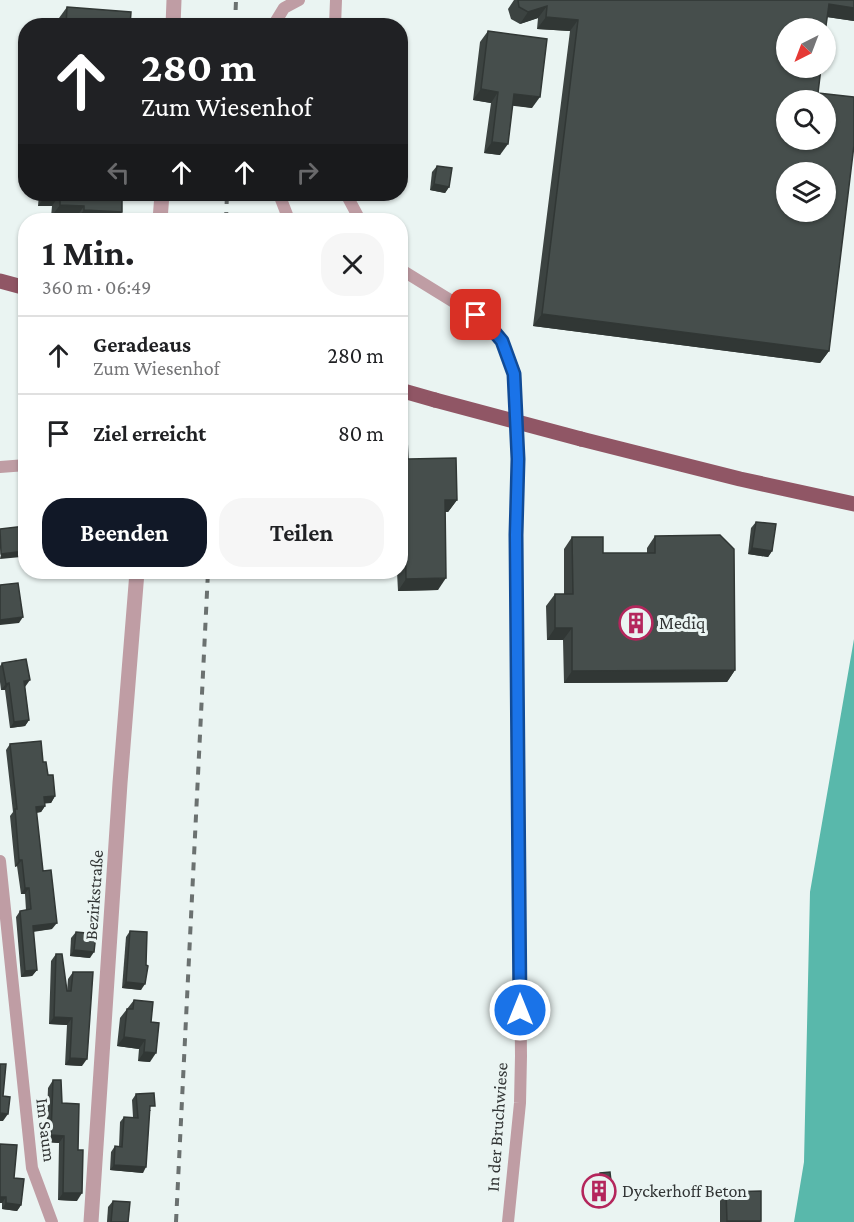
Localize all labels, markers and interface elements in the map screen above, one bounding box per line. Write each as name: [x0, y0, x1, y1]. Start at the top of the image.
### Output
north arrow: [776, 18, 836, 78]
map controls: [776, 18, 836, 222]
icon: ahead: [42, 42, 120, 120]
text: 280 m: [141, 43, 256, 90]
button: search: [776, 90, 836, 150]
text: Zum Wiesenhof: [141, 92, 312, 122]
icon: left: [102, 156, 135, 189]
icon: ahead: [165, 156, 198, 189]
icon: ahead: [228, 156, 261, 189]
icon: right: [291, 156, 324, 189]
button: layers: [776, 162, 836, 222]
text: 1 Min.: [42, 233, 135, 273]
button: close: [321, 233, 384, 296]
text: 360 m · 06:49: [42, 276, 151, 298]
pin: [450, 289, 501, 340]
icon: arrive: [459, 298, 492, 331]
text: Geradeaus: [93, 332, 191, 357]
icon: ahead: [42, 339, 75, 372]
text: 280 m: [327, 343, 384, 368]
text: Zum Wiesenhof: [93, 357, 220, 379]
icon: arrive: [42, 417, 75, 450]
text: Ziel erreicht: [93, 421, 206, 446]
text: 80 m: [338, 421, 384, 446]
button: Beenden: [42, 498, 207, 567]
button: Teilen: [219, 498, 384, 567]
building icon: Mediq: [618, 605, 654, 641]
place label: Mediq: [659, 613, 706, 633]
street label: Bezirkstraße: [81, 849, 107, 941]
position arrow: [488, 978, 552, 1042]
street label: In der Bruchwiese: [483, 1062, 511, 1192]
street label: Im Saum: [32, 1097, 60, 1164]
building icon: Dyckerhoff Beton: [581, 1173, 617, 1209]
place label: Dyckerhoff Beton: [622, 1181, 747, 1201]

